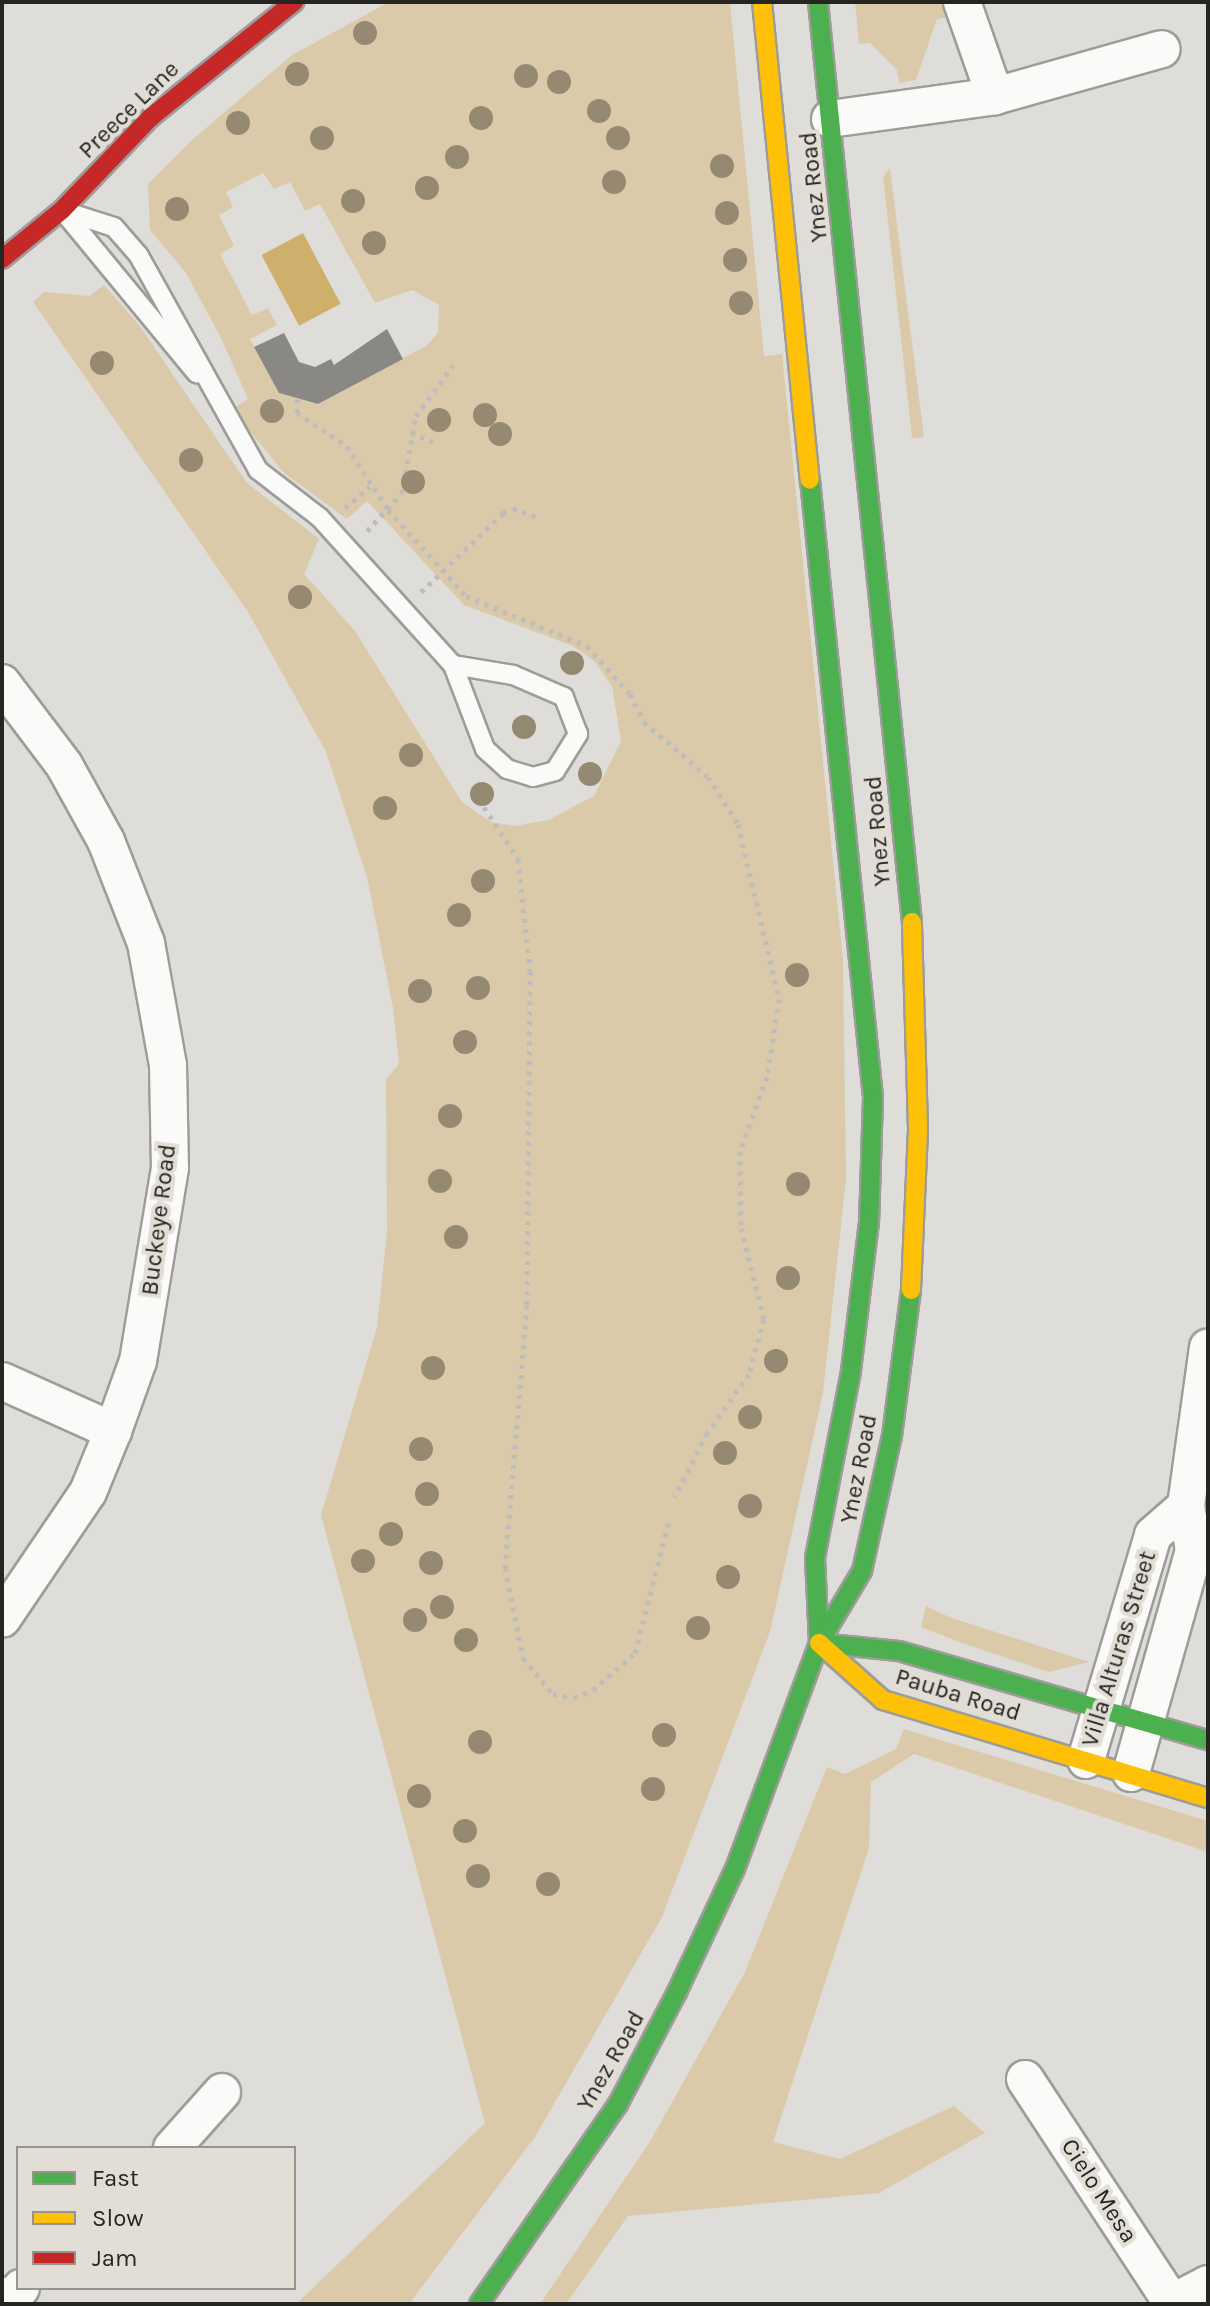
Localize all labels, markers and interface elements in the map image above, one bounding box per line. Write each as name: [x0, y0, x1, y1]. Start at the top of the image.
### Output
street label: Preece Lane: [73, 55, 185, 165]
street label: Ynez Road: [794, 130, 834, 244]
street label: Ynez Road: [859, 775, 897, 887]
street label: Buckeye Road: [135, 1143, 183, 1297]
street label: Ynez Road: [834, 1412, 884, 1526]
street label: Villa Alturas Street: [1076, 1548, 1162, 1750]
street label: Pauba Road: [892, 1662, 1024, 1728]
street label: Ynez Road: [571, 2006, 651, 2116]
street label: Cielo Mesa: [1055, 2134, 1143, 2248]
legend: [16, 2146, 296, 2290]
text: Fast: [92, 2164, 139, 2192]
text: Slow: [92, 2204, 144, 2232]
text: Jam: [92, 2244, 137, 2272]

